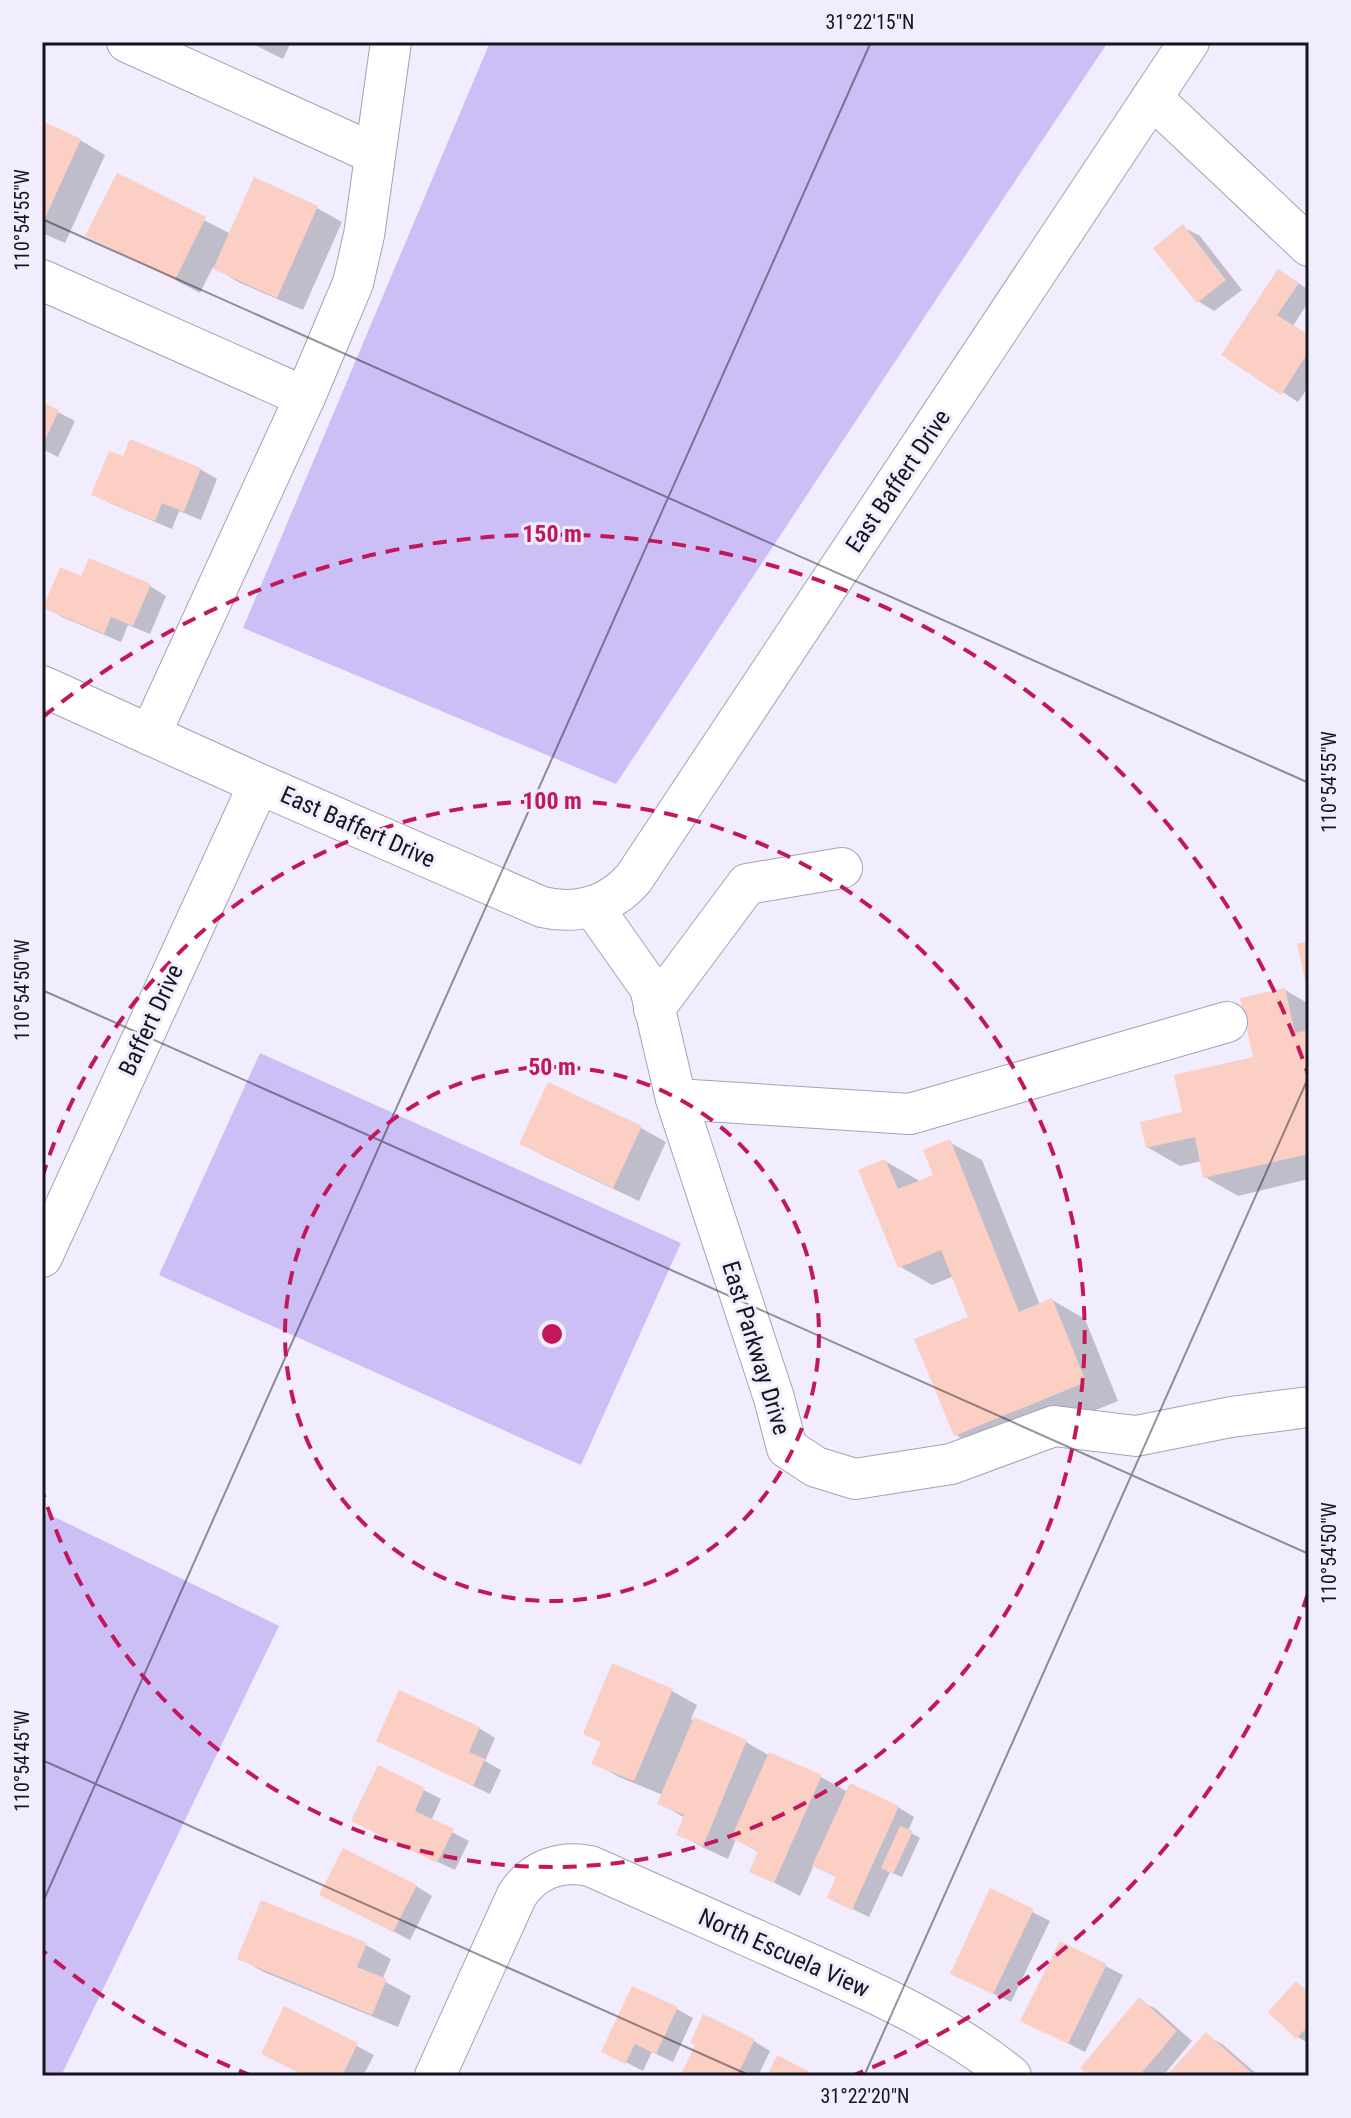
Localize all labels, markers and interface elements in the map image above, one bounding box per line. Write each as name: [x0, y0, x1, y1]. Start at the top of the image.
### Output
text: 31°22'15"N: [825, 10, 915, 34]
text: 110°54'55"W: [10, 169, 34, 271]
street label: East Baffert Drive: [840, 404, 956, 558]
text: 150 m: [522, 520, 582, 548]
text: 110°54'55"W: [1317, 731, 1341, 833]
street label: East Baffert Drive: [276, 780, 440, 874]
text: 100 m: [522, 787, 582, 815]
text: 110°54'50"W: [10, 939, 34, 1041]
street label: Baffert Drive: [113, 960, 189, 1080]
text: 50 m: [528, 1053, 576, 1081]
street label: East Parkway Drive: [716, 1258, 796, 1438]
centre of rings: [538, 1320, 566, 1348]
text: 110°54'50"W: [1317, 1502, 1341, 1604]
text: 110°54'45"W: [10, 1710, 34, 1812]
street label: North Escuela View: [694, 1903, 874, 2003]
text: 31°22'20"N: [820, 2084, 910, 2108]

